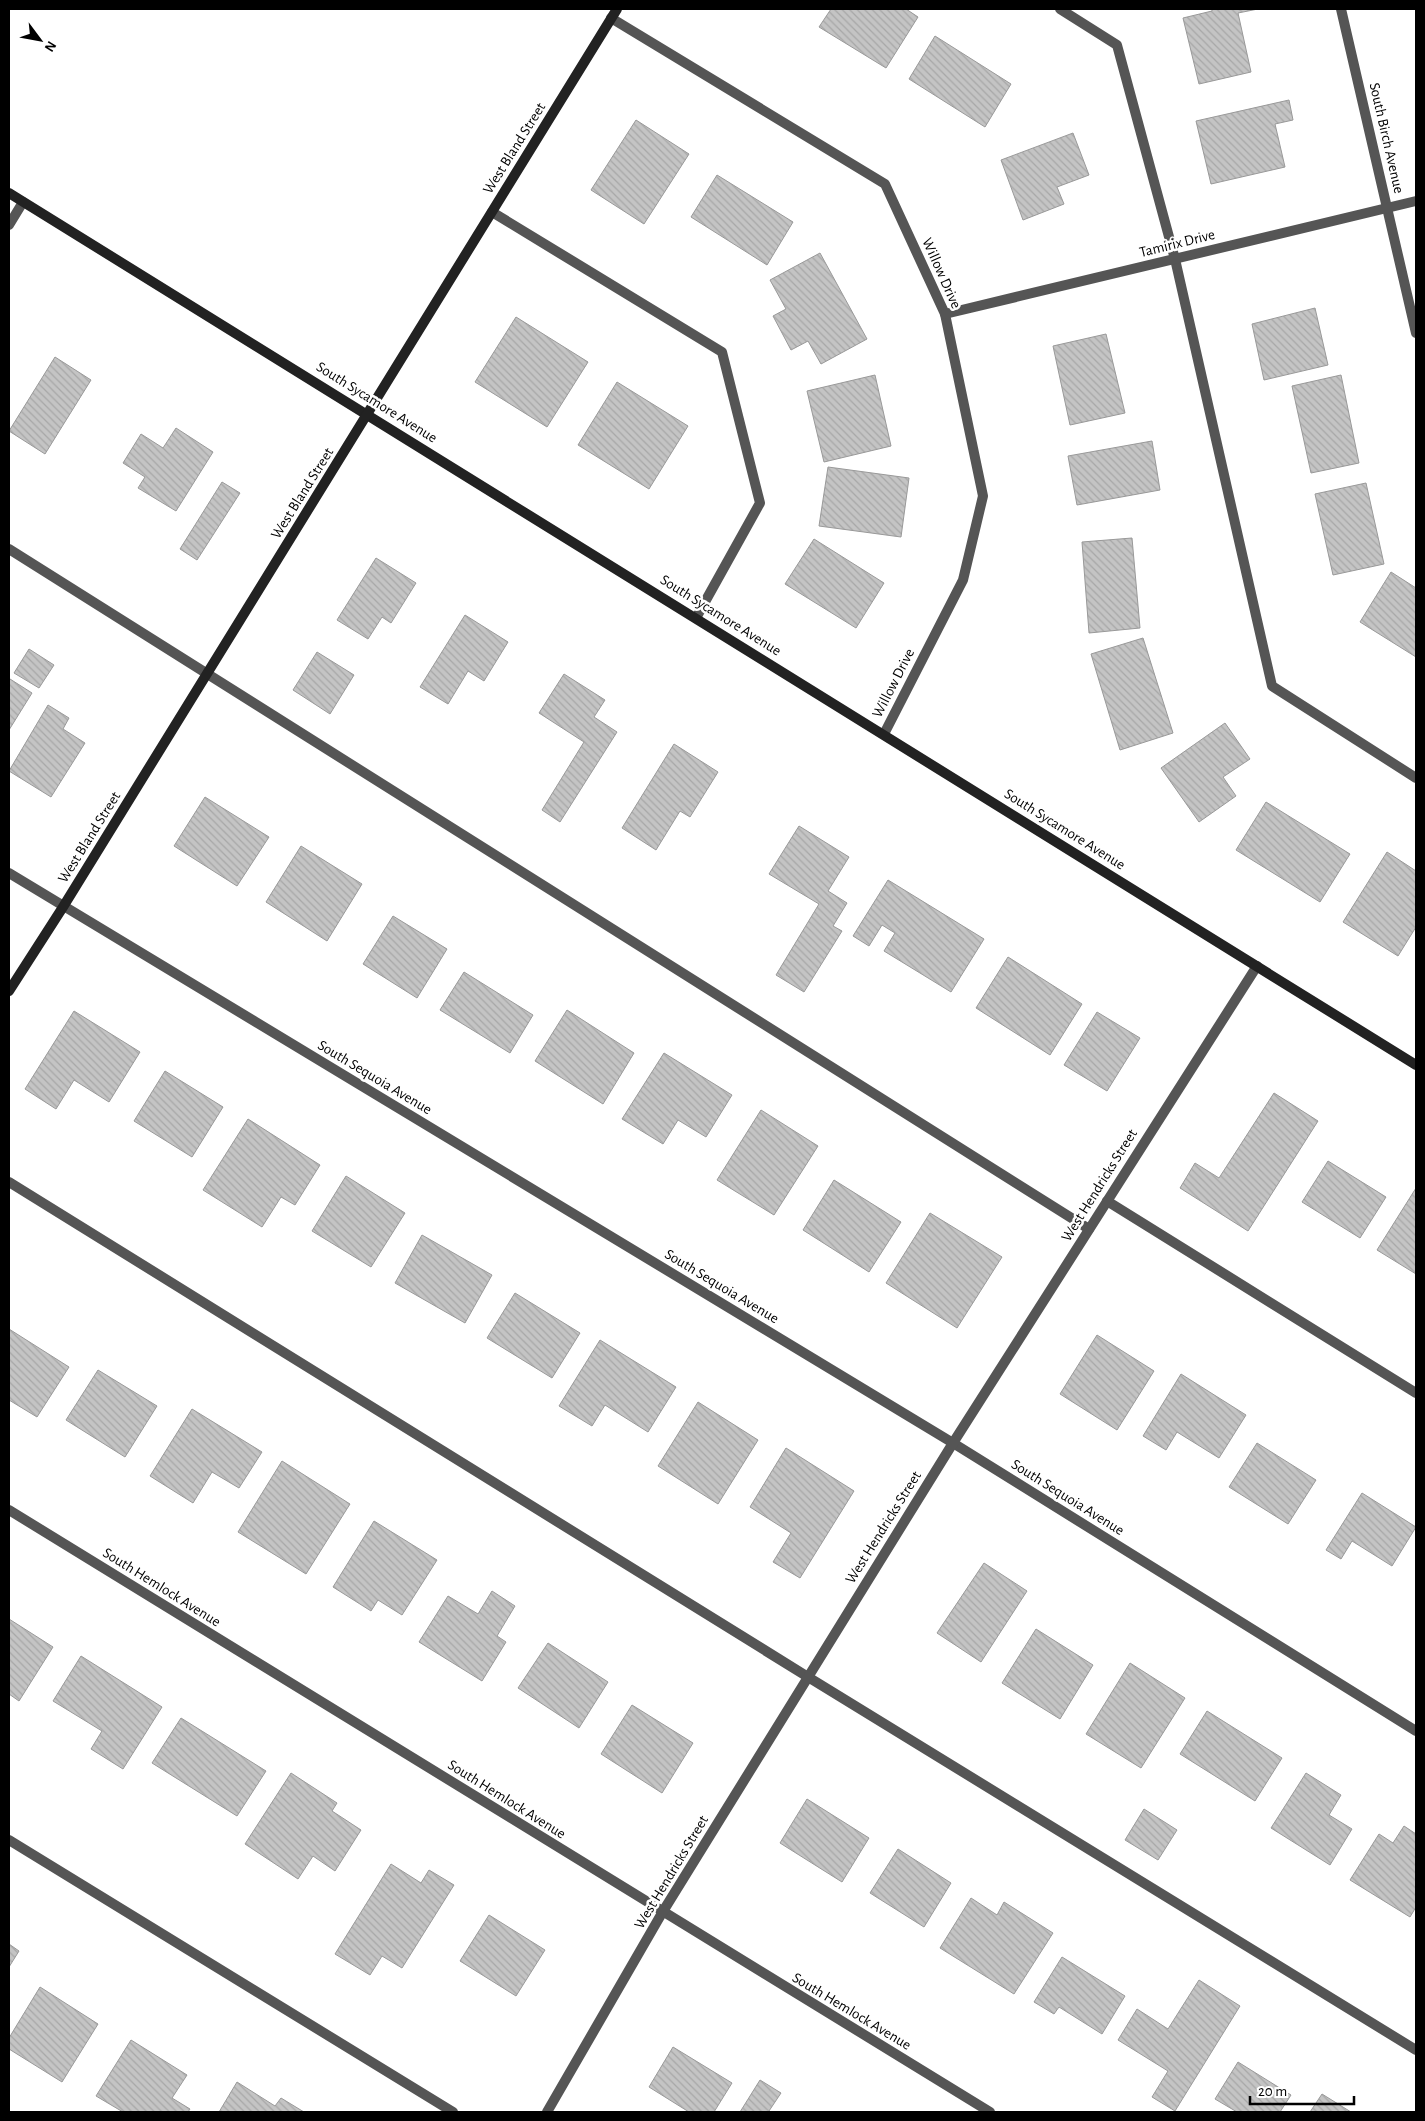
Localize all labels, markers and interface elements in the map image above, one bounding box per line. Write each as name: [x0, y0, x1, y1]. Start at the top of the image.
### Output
north arrow: [15, 15, 65, 65]
text: N: [42, 39, 59, 54]
street label: South Birch Avenue: [1366, 81, 1407, 195]
street label: West Bland Street: [480, 100, 549, 196]
street label: Tamirix Drive: [1138, 227, 1217, 260]
street label: Willow Drive: [919, 236, 964, 311]
street label: South Sycamore Avenue: [314, 359, 440, 446]
street label: West Bland Street: [268, 445, 337, 541]
street label: South Sycamore Avenue: [658, 572, 784, 659]
street label: Willow Drive: [870, 646, 917, 720]
street label: South Sycamore Avenue: [1002, 786, 1128, 873]
street label: West Bland Street: [55, 789, 124, 885]
street label: South Sequoia Avenue: [315, 1038, 434, 1117]
street label: West Hendricks Street: [1059, 1126, 1140, 1244]
street label: South Sequoia Avenue: [662, 1247, 781, 1326]
street label: South Sequoia Avenue: [1009, 1457, 1127, 1538]
street label: West Hendricks Street: [843, 1468, 924, 1586]
street label: South Hemlock Avenue: [100, 1545, 223, 1630]
street label: South Hemlock Avenue: [445, 1757, 568, 1842]
street label: West Hendricks Street: [632, 1813, 711, 1932]
street label: South Hemlock Avenue: [790, 1970, 914, 2053]
scale bar: [1250, 2074, 1354, 2106]
text: 20 m: [1258, 2084, 1287, 2099]

